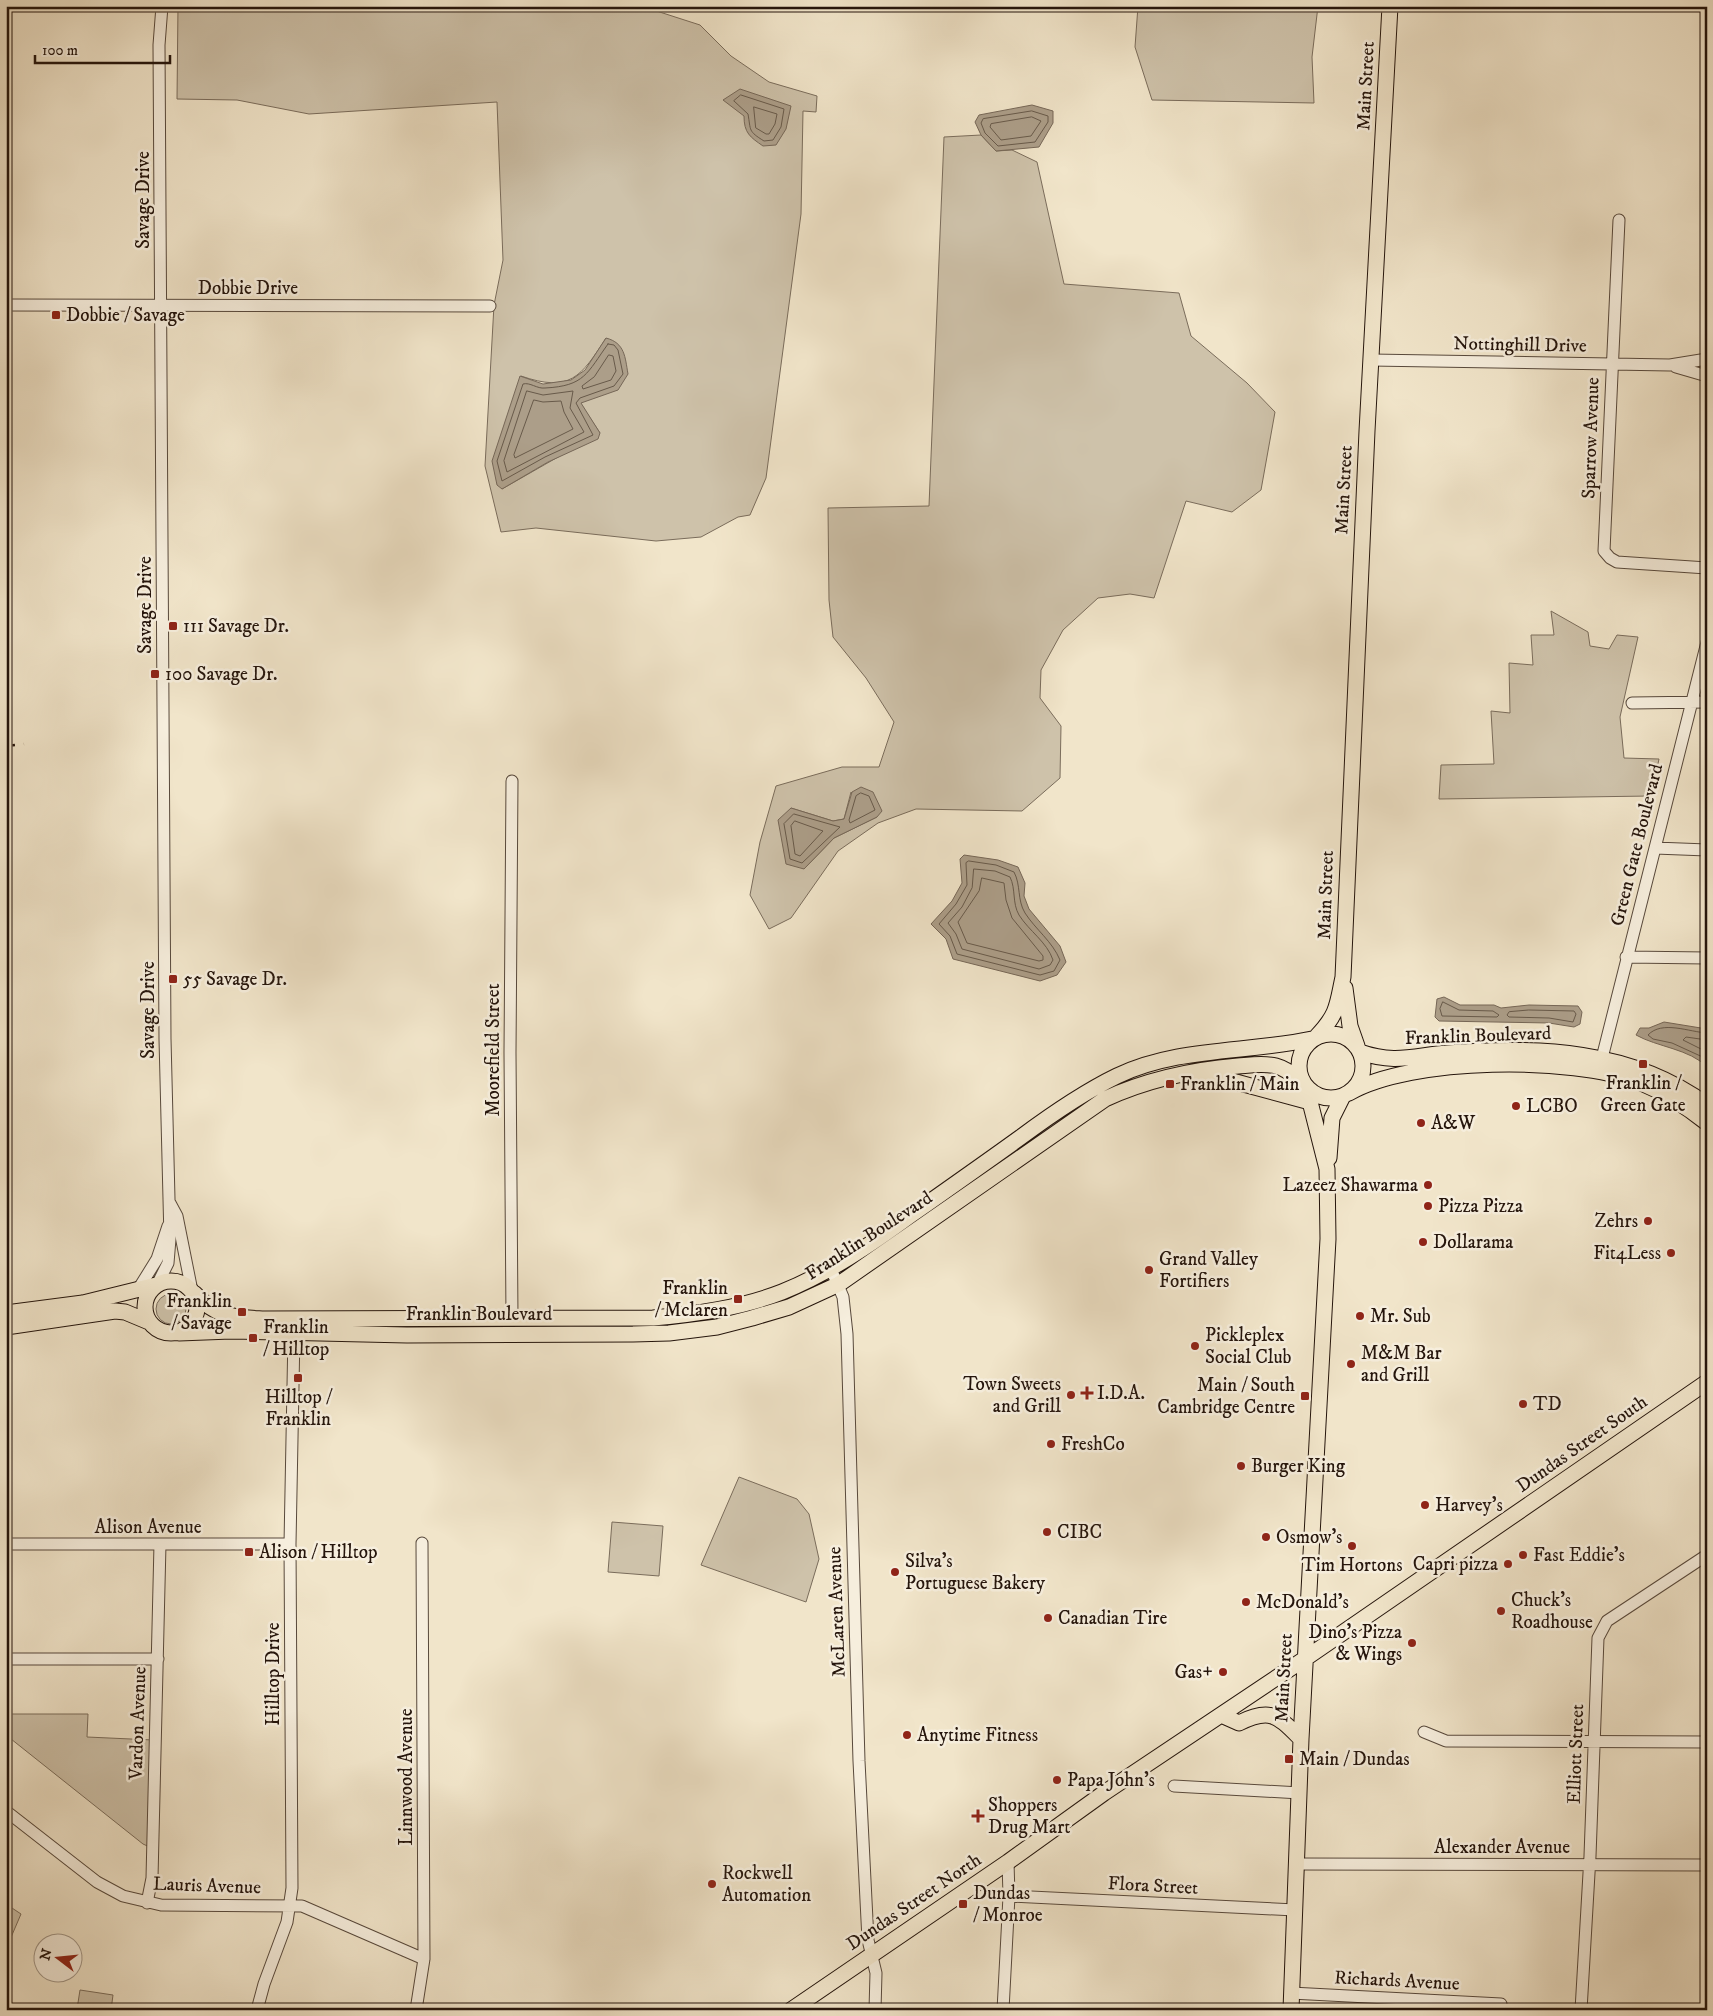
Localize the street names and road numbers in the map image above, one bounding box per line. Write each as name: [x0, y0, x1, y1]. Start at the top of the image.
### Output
street label: Main Street: [1352, 41, 1380, 131]
street label: Savage Drive: [132, 151, 155, 249]
street label: Dobbie Drive: [198, 277, 298, 300]
street label: Nottinghill Drive: [1453, 332, 1587, 358]
street label: Sparrow Avenue: [1577, 377, 1605, 499]
street label: Main Street: [1330, 445, 1358, 535]
street label: Savage Drive: [134, 556, 157, 654]
street label: Green Gate Boulevard: [1606, 761, 1668, 928]
street label: Main Street: [1313, 850, 1339, 940]
street label: Savage Drive: [137, 961, 160, 1059]
street label: Moorefield Street: [482, 983, 505, 1117]
street label: Franklin Boulevard: [1404, 1022, 1552, 1050]
street label: Franklin Boulevard: [801, 1186, 937, 1286]
street label: Franklin Boulevard: [406, 1303, 553, 1326]
street label: Dundas Street South: [1512, 1390, 1652, 1498]
street label: Alison Avenue: [94, 1516, 202, 1539]
street label: McLaren Avenue: [823, 1546, 851, 1678]
street label: Hilltop Drive: [262, 1622, 285, 1726]
street label: Main Street: [1270, 1633, 1298, 1723]
street label: Vardon Avenue: [124, 1666, 151, 1781]
street label: Elliott Street: [1563, 1704, 1589, 1804]
street label: Linnwood Avenue: [395, 1708, 418, 1846]
street label: Alexander Avenue: [1434, 1836, 1570, 1859]
street label: Dundas Street North: [842, 1848, 986, 1956]
street label: Flora Street: [1107, 1872, 1199, 1900]
street label: Lauris Avenue: [153, 1873, 262, 1899]
street label: Richards Avenue: [1334, 1966, 1460, 1996]

